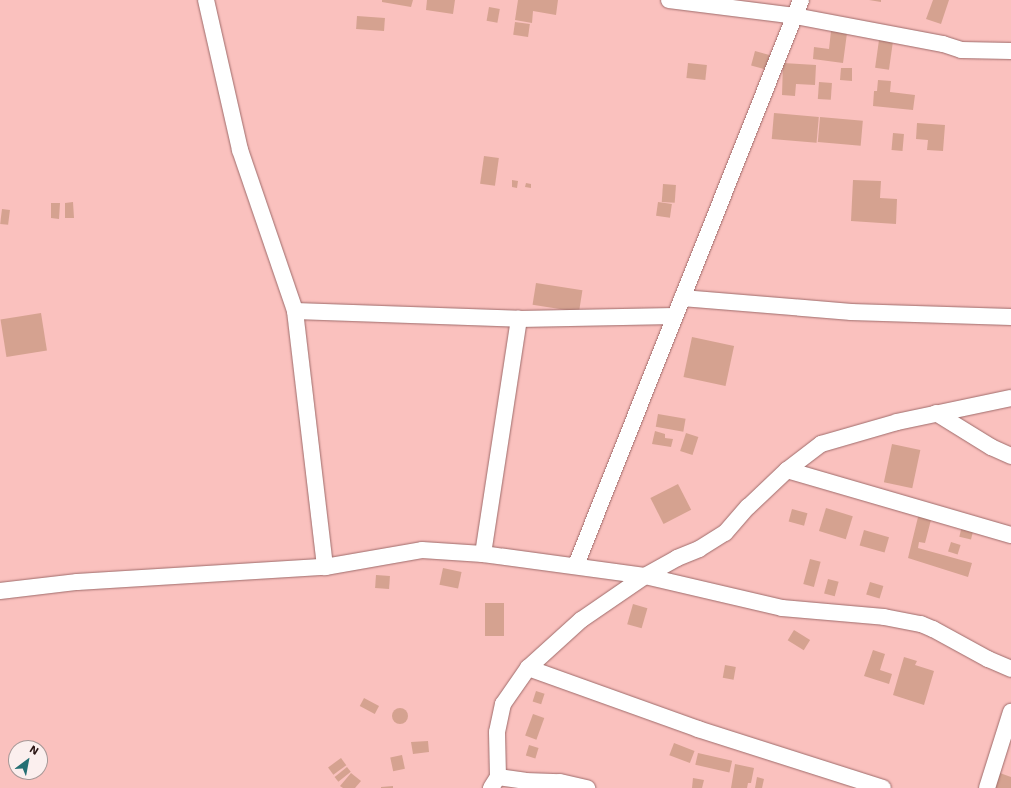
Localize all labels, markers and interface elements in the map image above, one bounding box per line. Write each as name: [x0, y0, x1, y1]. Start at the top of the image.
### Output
north arrow: [8, 740, 48, 780]
text: N: [27, 743, 41, 758]

